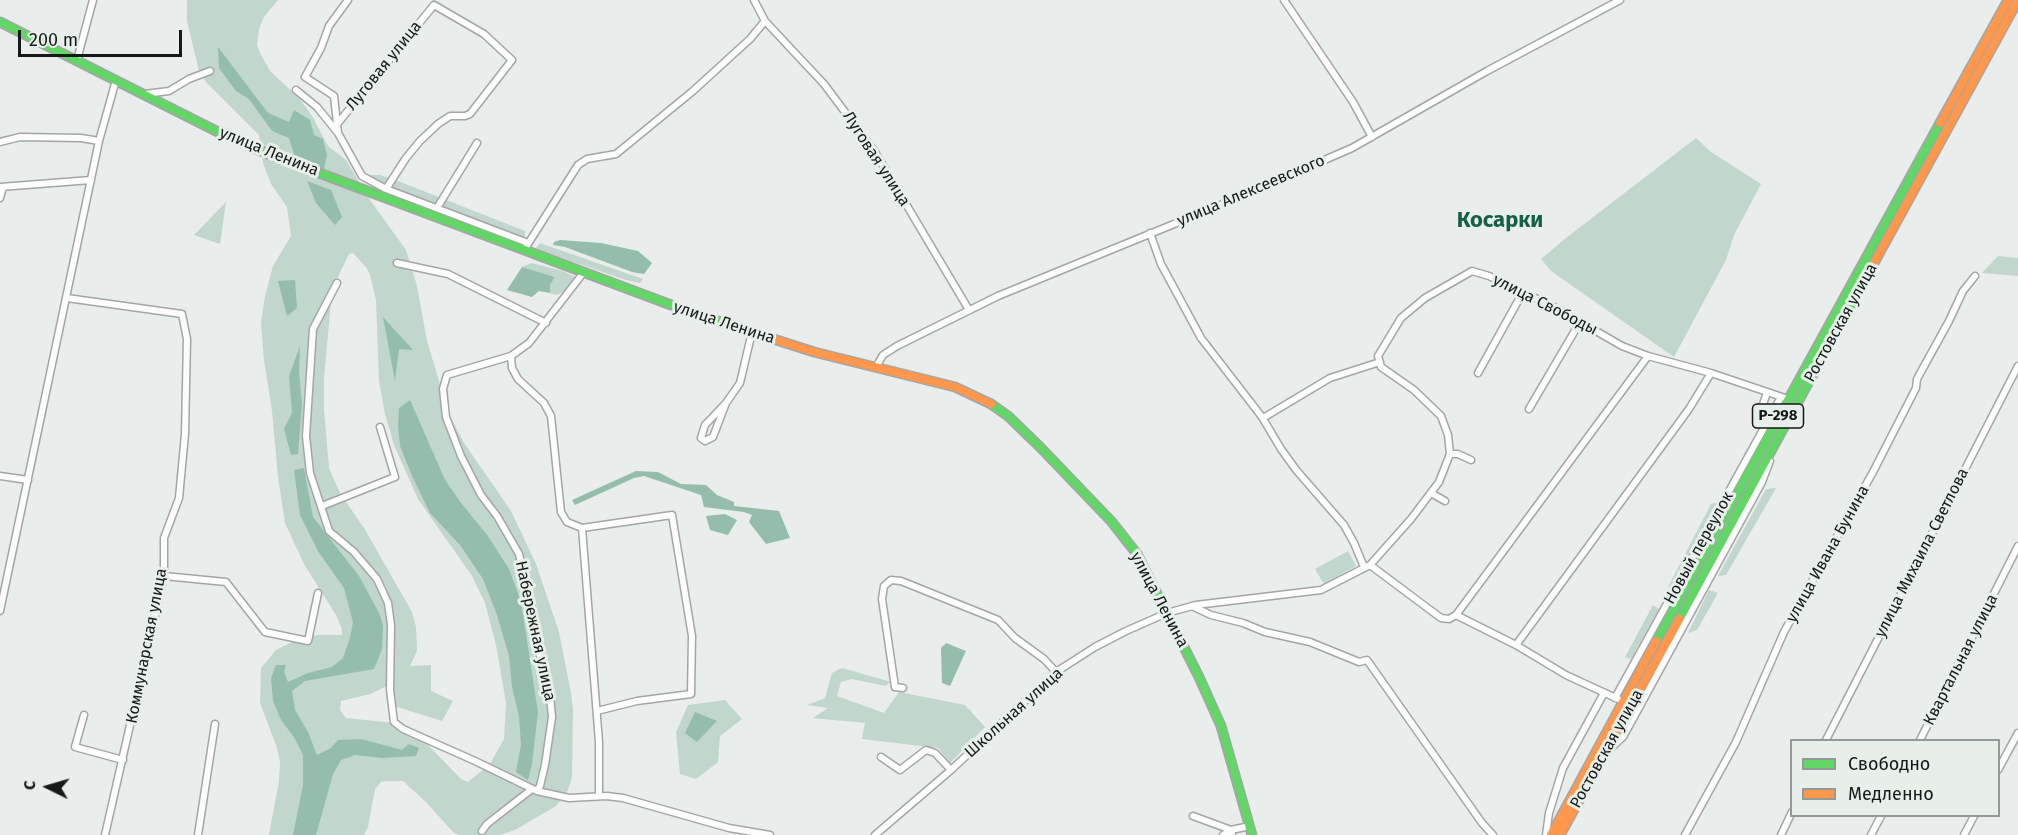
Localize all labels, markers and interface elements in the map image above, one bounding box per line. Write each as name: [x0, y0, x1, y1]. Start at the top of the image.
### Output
street label: Луговая улица: [342, 17, 426, 115]
scale bar: [21, 18, 184, 56]
text: 200 m: [29, 29, 78, 51]
street label: Луговая улица: [838, 108, 914, 210]
street label: улица Ленина: [217, 123, 321, 181]
street label: улица Алексеевского: [1174, 151, 1328, 231]
district label: Косарки: [1457, 208, 1543, 234]
street label: Ростовская улица: [1800, 260, 1882, 386]
street label: улица Свободы: [1489, 270, 1601, 340]
street label: улица Ленина: [671, 298, 777, 348]
road number: Р-298: [1752, 404, 1804, 428]
street label: улица Михаила Светлова: [1871, 465, 1973, 641]
street label: улица Ивана Бунина: [1782, 482, 1874, 626]
street label: Новый переулок: [1660, 488, 1738, 608]
street label: улица Ленина: [1126, 549, 1192, 651]
street label: Набережная улица: [511, 559, 559, 703]
street label: Коммунарская улица: [123, 567, 171, 725]
street label: Квартальная улица: [1920, 591, 2002, 729]
street label: Школьная улица: [961, 664, 1067, 762]
street label: Ростовская улица: [1566, 686, 1648, 812]
legend: [1790, 739, 2000, 817]
text: Свободно: [1848, 753, 1930, 775]
north arrow: [18, 757, 78, 817]
text: С: [20, 780, 39, 791]
text: Медленно: [1848, 783, 1934, 805]

